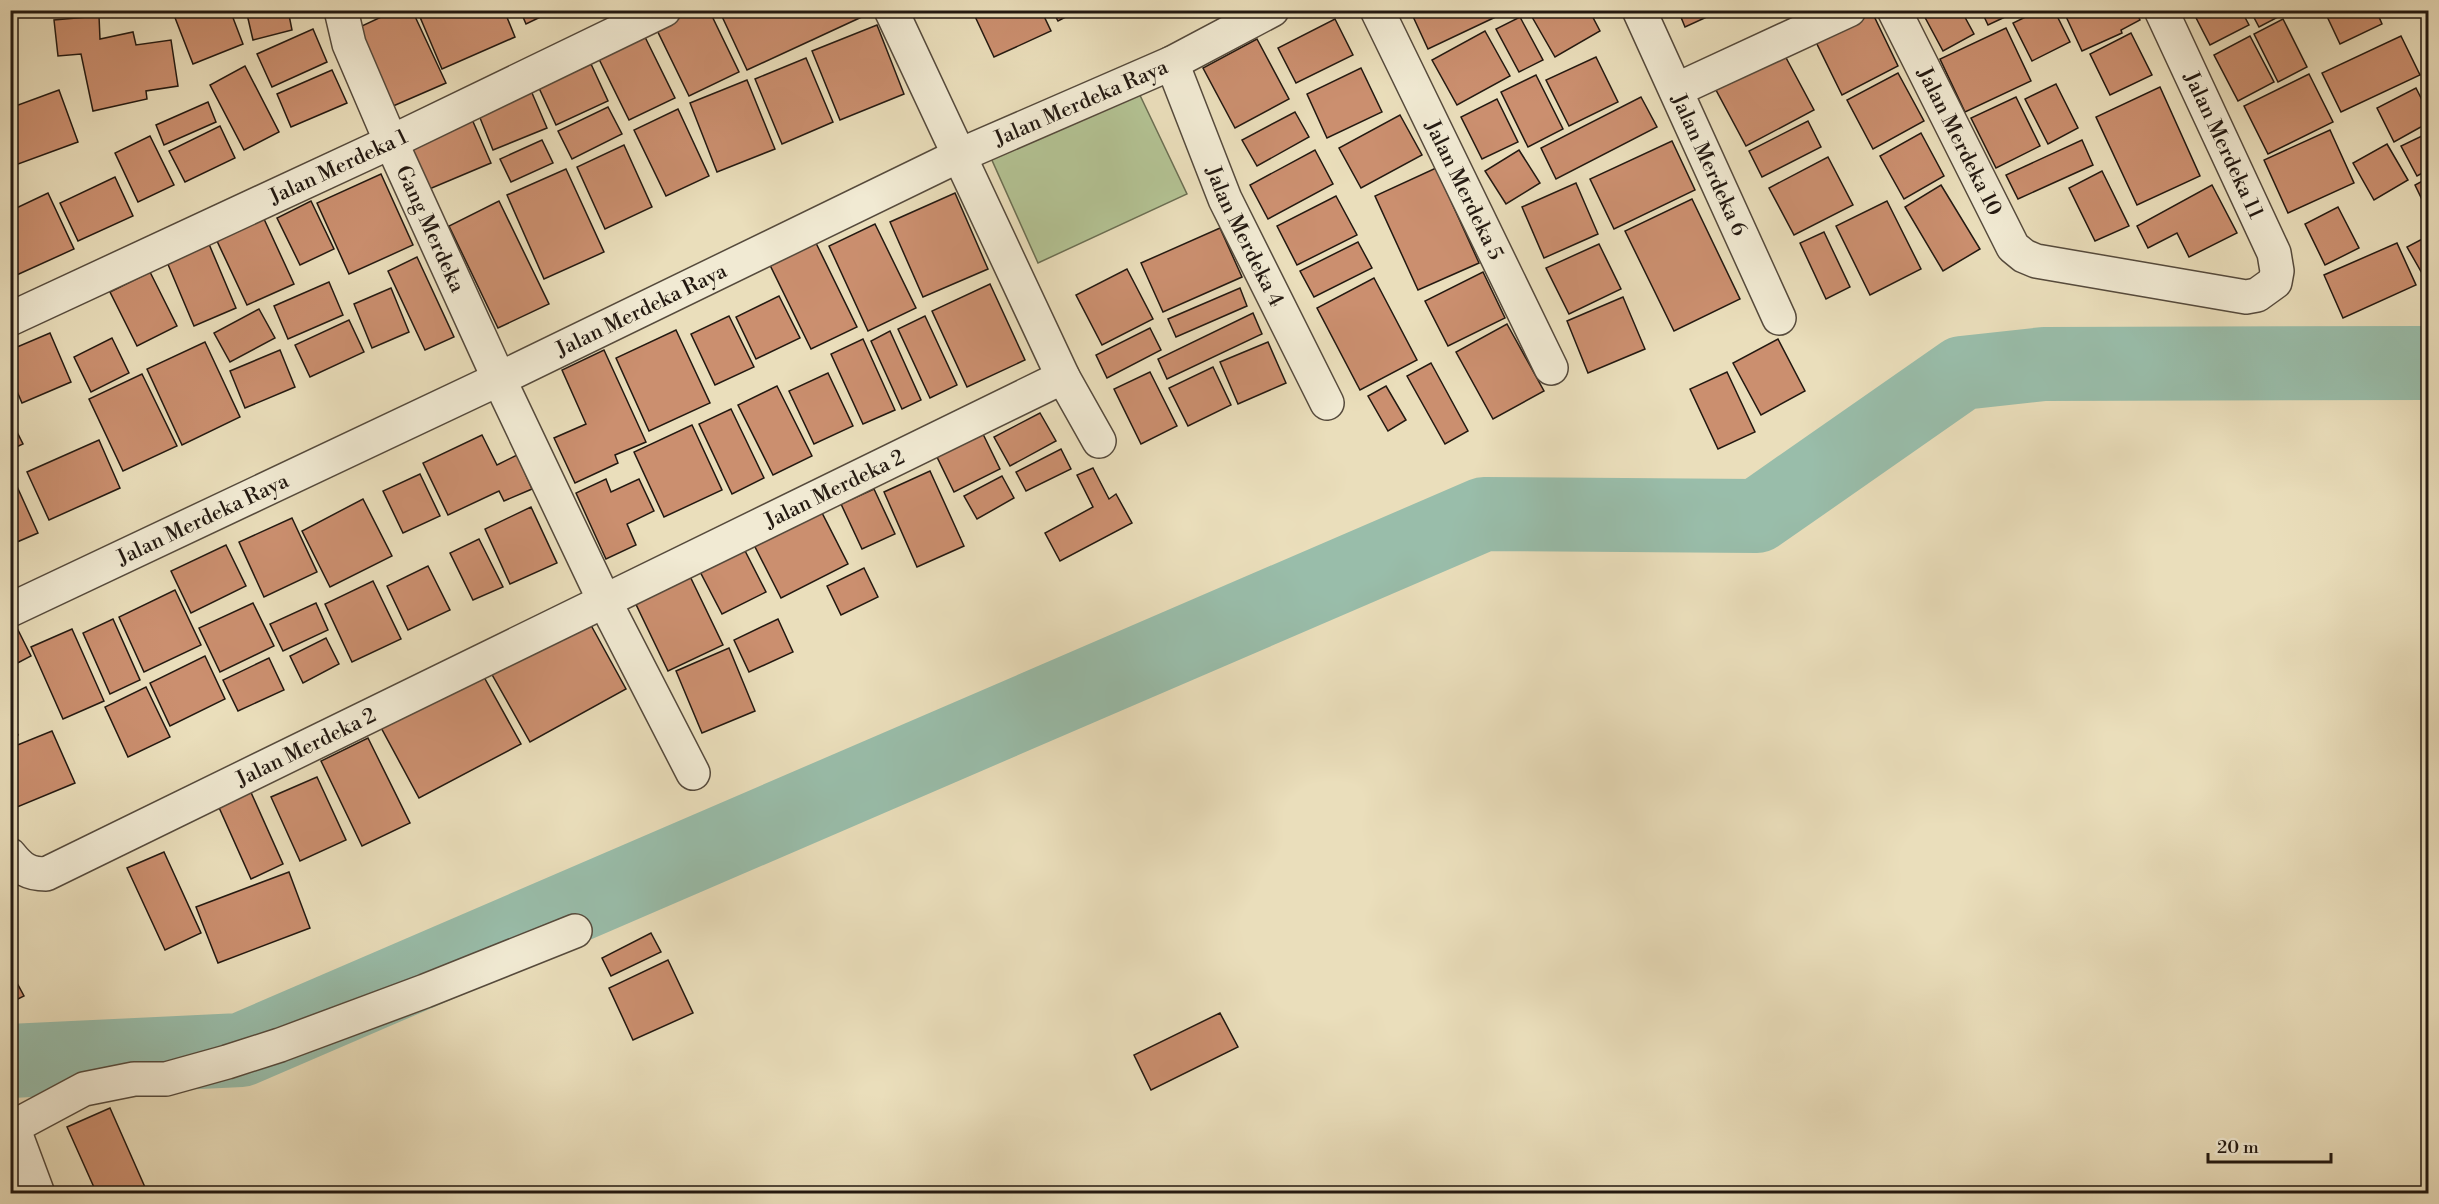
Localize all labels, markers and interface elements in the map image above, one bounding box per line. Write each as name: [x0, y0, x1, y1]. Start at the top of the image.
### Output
street label: Jalan Merdeka Raya: [989, 54, 1172, 153]
street label: Jalan Merdeka 10: [1910, 62, 2007, 220]
street label: Jalan Merdeka 11: [2177, 67, 2269, 223]
street label: Jalan Merdeka 6: [1664, 89, 1752, 241]
street label: Jalan Merdeka 5: [1418, 115, 1508, 264]
street label: Jalan Merdeka 1: [265, 124, 412, 211]
street label: Gang Merdeka: [389, 162, 470, 297]
street label: Jalan Merdeka 4: [1199, 162, 1289, 311]
street label: Jalan Merdeka Raya: [551, 258, 732, 364]
street label: Jalan Merdeka 2: [760, 444, 909, 535]
street label: Jalan Merdeka Raya: [112, 468, 293, 572]
street label: Jalan Merdeka 2: [231, 703, 381, 793]
scale bar: [2208, 1126, 2331, 1164]
text: 20 m: [2217, 1136, 2259, 1159]

